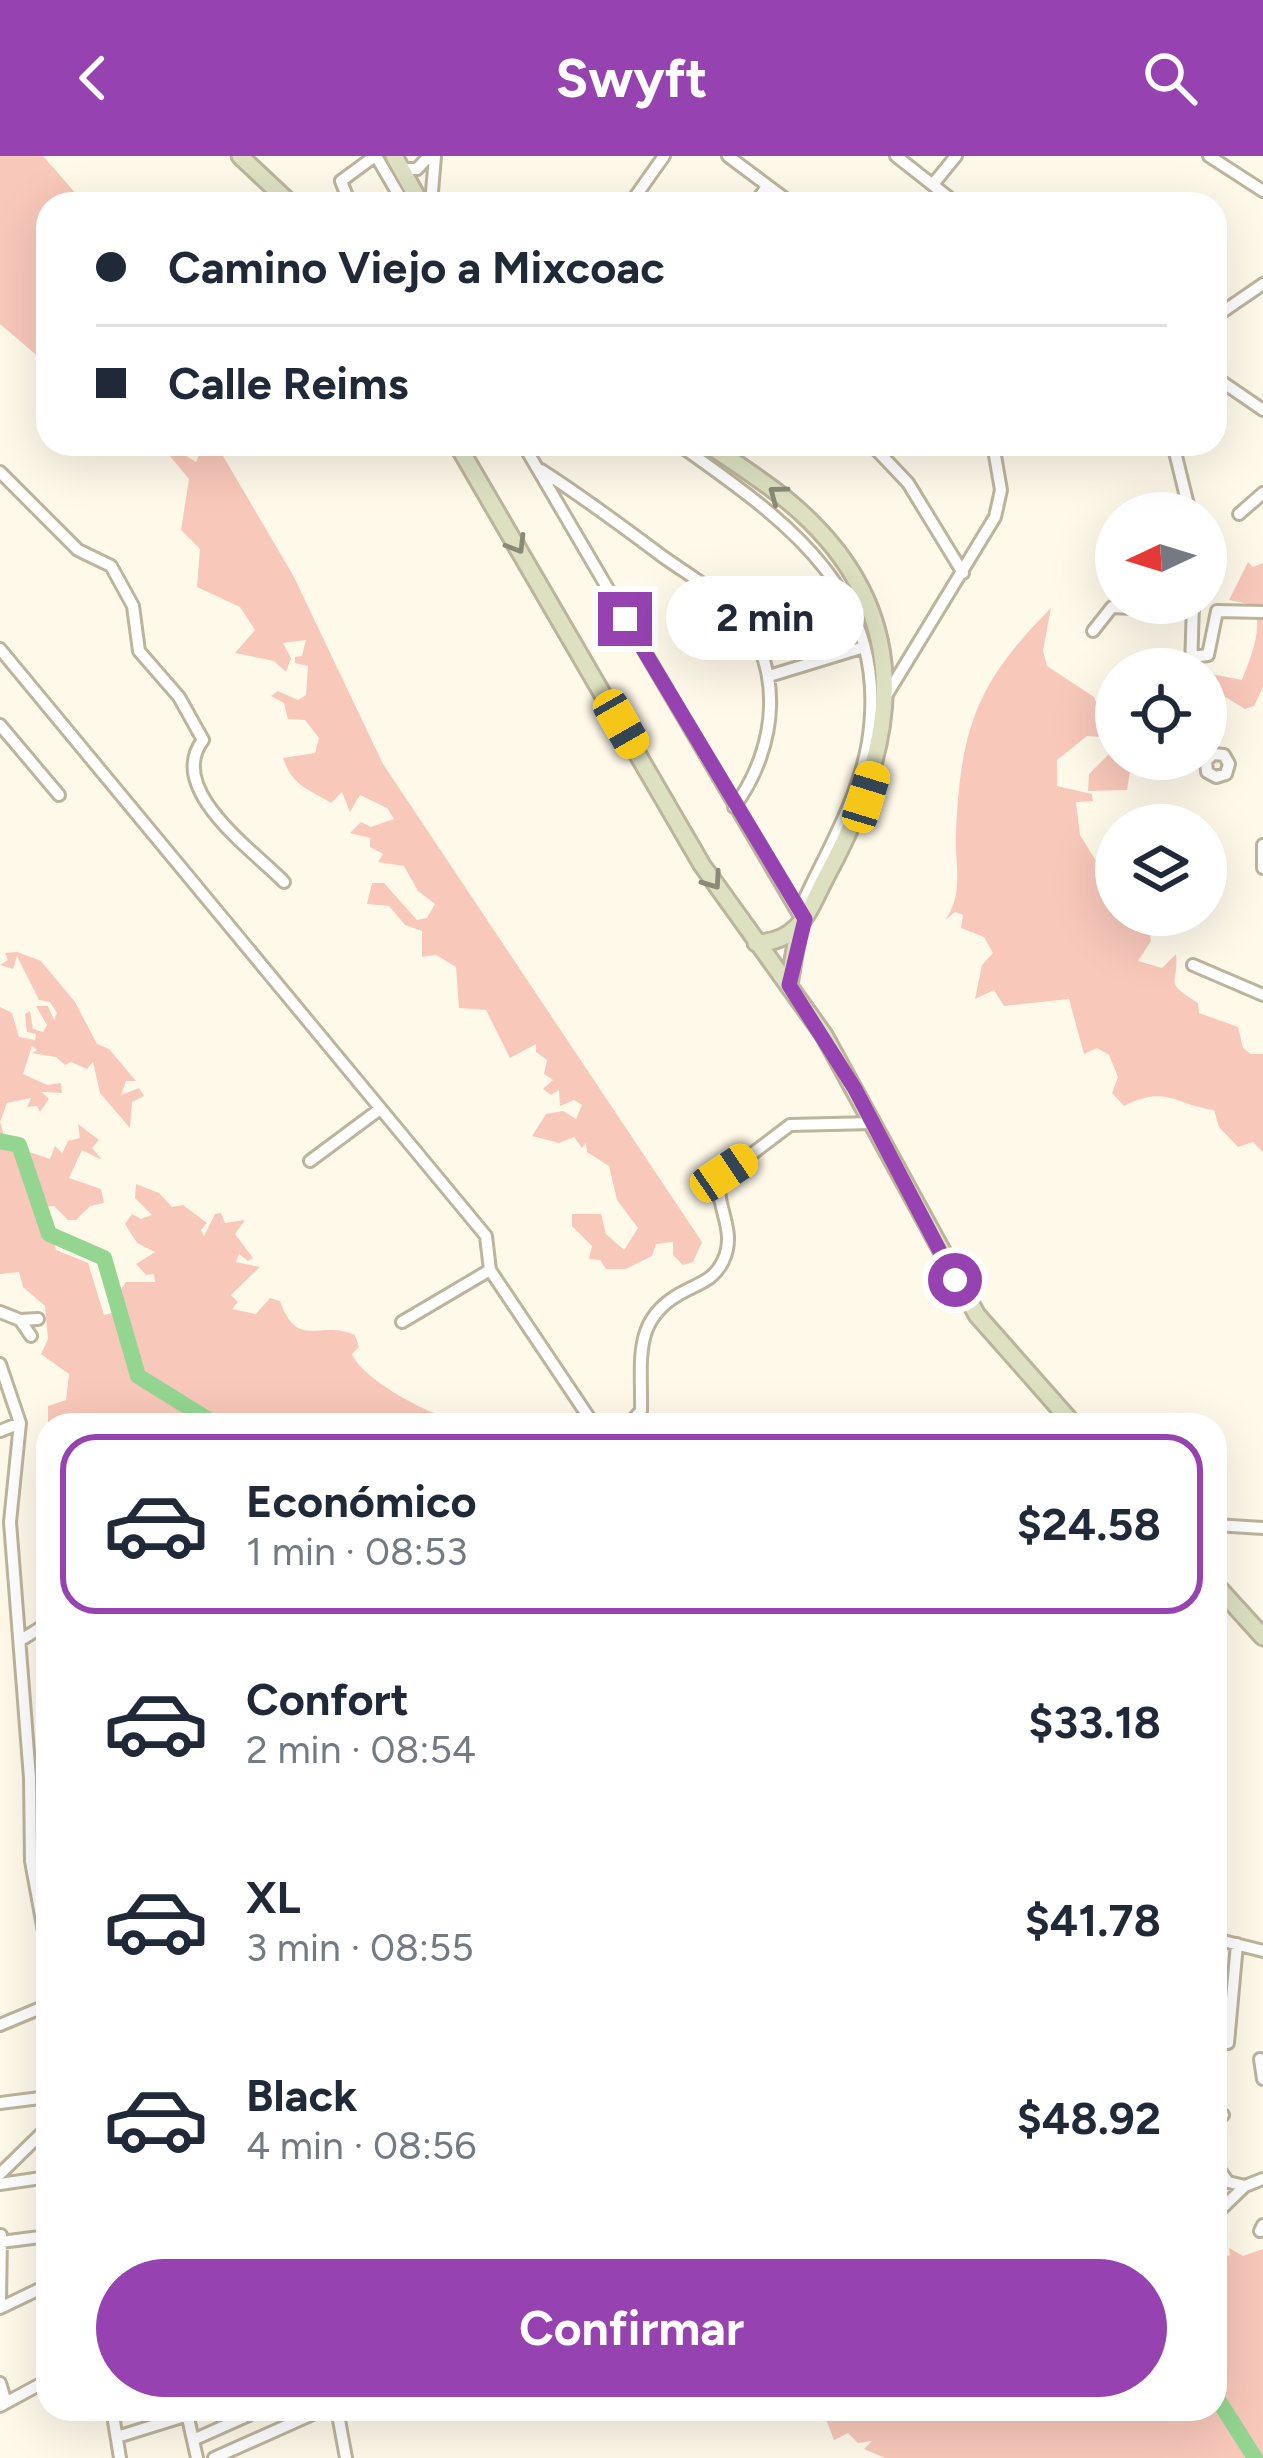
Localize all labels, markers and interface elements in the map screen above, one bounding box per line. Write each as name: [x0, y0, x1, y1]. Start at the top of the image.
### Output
icon: back: [60, 45, 126, 111]
icon: search: [1137, 45, 1203, 111]
text: Swyft: [556, 46, 707, 111]
text: Camino Viejo a Mixcoac: [168, 240, 665, 294]
text: Calle Reims: [168, 356, 408, 410]
one-way arrow: [769, 487, 791, 508]
north arrow: [1095, 492, 1227, 624]
map controls: [1095, 492, 1227, 936]
one-way arrow: [502, 532, 525, 554]
callout: 2 min: [667, 577, 865, 661]
route end: [598, 592, 652, 646]
text: 2 min: [716, 594, 814, 641]
button: locate: [1095, 648, 1227, 780]
car: [587, 684, 655, 764]
car: [838, 757, 894, 837]
button: layers: [1095, 804, 1227, 936]
one-way arrow: [699, 868, 721, 890]
car: [684, 1138, 764, 1208]
route start: [928, 1253, 982, 1307]
icon: car: [102, 1470, 210, 1578]
text: Económico: [246, 1474, 477, 1528]
text: $24.58: [1017, 1497, 1161, 1551]
text: 1 min · 08:53: [246, 1528, 467, 1575]
icon: car: [102, 1668, 210, 1776]
text: Confort: [246, 1672, 409, 1726]
text: $33.18: [1028, 1695, 1161, 1749]
text: 2 min · 08:54: [246, 1726, 476, 1773]
icon: car: [102, 1866, 210, 1974]
text: XL: [246, 1870, 301, 1924]
text: $41.78: [1025, 1893, 1161, 1947]
text: 3 min · 08:55: [246, 1924, 474, 1971]
icon: car: [102, 2064, 210, 2172]
text: Black: [246, 2068, 357, 2122]
text: $48.92: [1017, 2091, 1161, 2145]
text: 4 min · 08:56: [246, 2122, 476, 2169]
button: Confirmar: [96, 2259, 1167, 2397]

